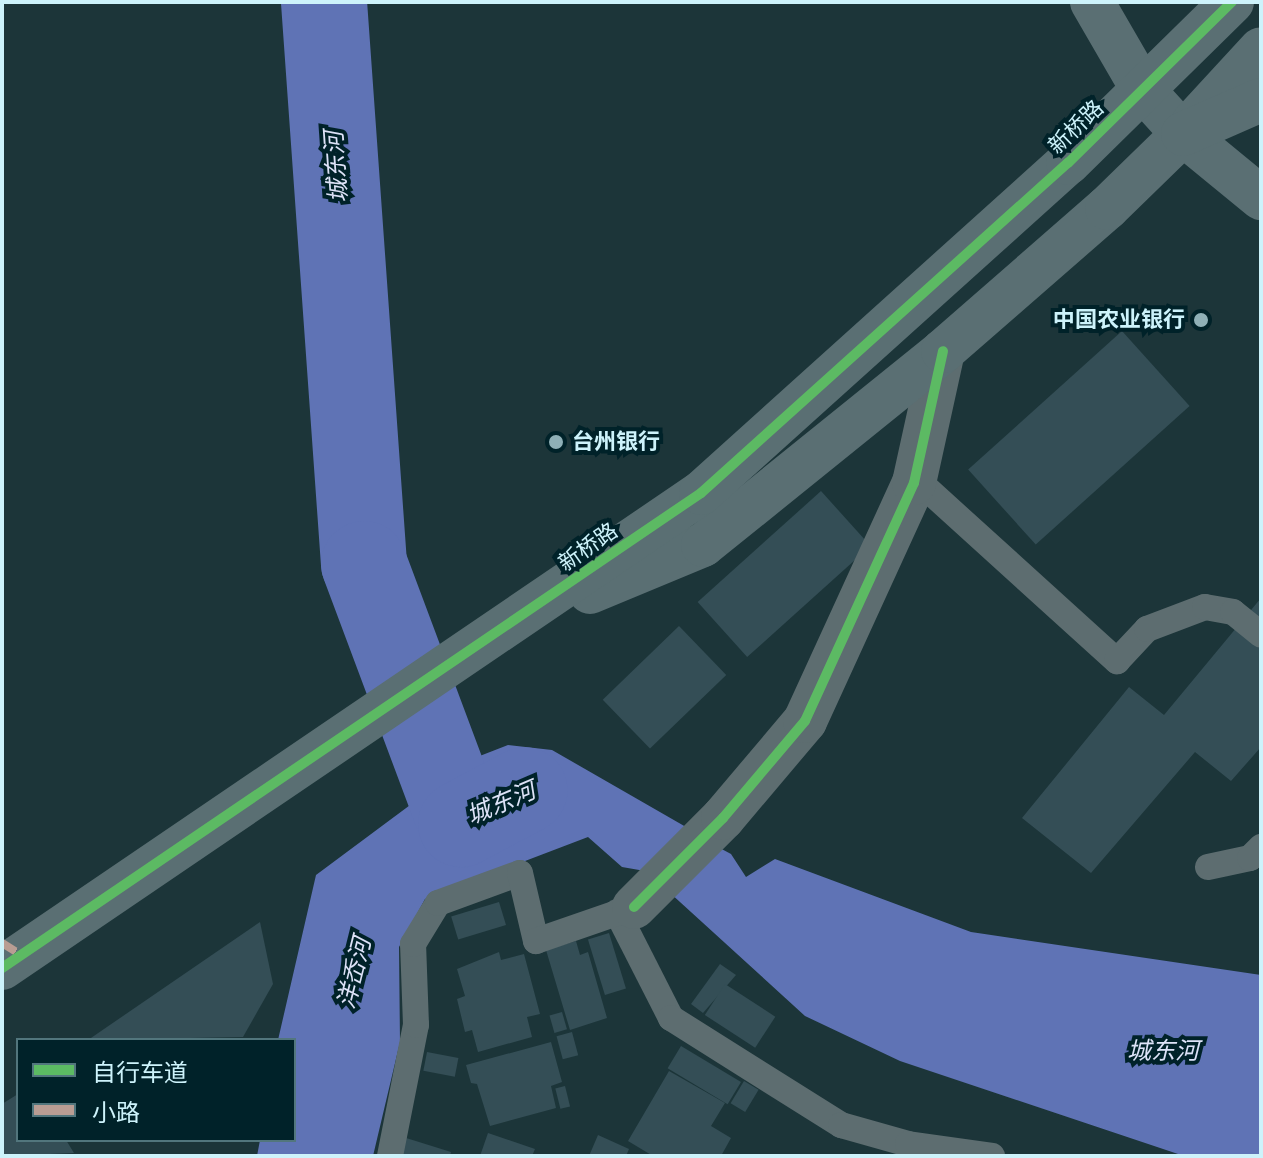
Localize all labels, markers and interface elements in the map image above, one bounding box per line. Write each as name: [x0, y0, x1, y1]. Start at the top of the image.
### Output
street label: 新桥路: [1043, 95, 1109, 159]
water label: 城东河: [319, 130, 353, 204]
place label: 中国农业银行: [1053, 307, 1185, 333]
marker: 中国农业银行: [1192, 311, 1210, 329]
place label: 台州银行: [572, 429, 660, 455]
marker: 台州银行: [547, 433, 565, 451]
street label: 新桥路: [553, 517, 623, 577]
water label: 城东河: [462, 776, 540, 830]
water label: 洋岙河: [331, 935, 377, 1011]
water label: 城东河: [1127, 1037, 1199, 1065]
legend: [16, 1038, 296, 1142]
text: 自行车道: [92, 1057, 188, 1088]
text: 小路: [92, 1097, 140, 1128]

